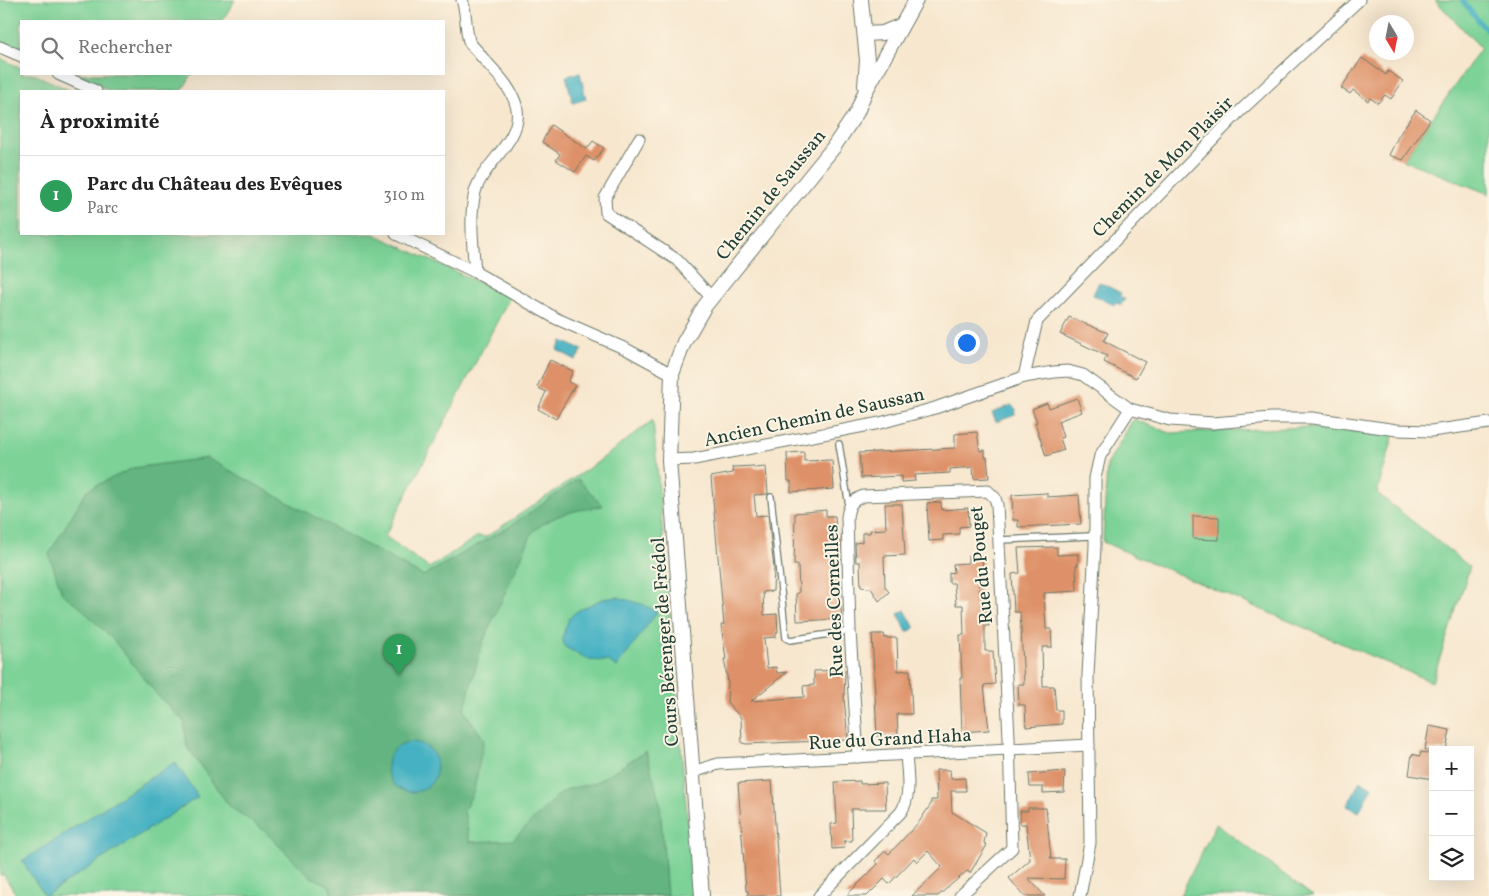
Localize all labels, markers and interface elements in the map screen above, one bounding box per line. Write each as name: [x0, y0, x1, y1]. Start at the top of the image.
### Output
north arrow: [1369, 15, 1414, 60]
search box: [20, 20, 445, 75]
icon: search: [38, 34, 66, 62]
text: Rechercher: [78, 35, 172, 61]
street label: Chemin de Mon Plaisir: [1087, 91, 1240, 244]
text: À proximité: [40, 108, 159, 137]
street label: Chemin de Saussan: [711, 124, 833, 266]
text: Parc du Château des Evêques: [87, 172, 343, 198]
text: 1: [53, 185, 59, 207]
text: 310 m: [384, 185, 425, 207]
text: Parc: [87, 198, 118, 220]
your location: [954, 330, 980, 356]
street label: Ancien Chemin de Saussan: [702, 382, 927, 454]
street label: Rue du Pouget: [964, 504, 1000, 625]
street label: Rue des Corneilles: [819, 524, 851, 678]
street label: Cours Bérenger de Frédol: [646, 536, 686, 747]
pin: 1: [383, 634, 415, 675]
street label: Rue du Grand Haha: [808, 723, 972, 757]
map controls: [1429, 746, 1474, 881]
button: +: [1429, 746, 1474, 791]
button: −: [1429, 791, 1474, 836]
button: layers: [1429, 836, 1474, 881]

